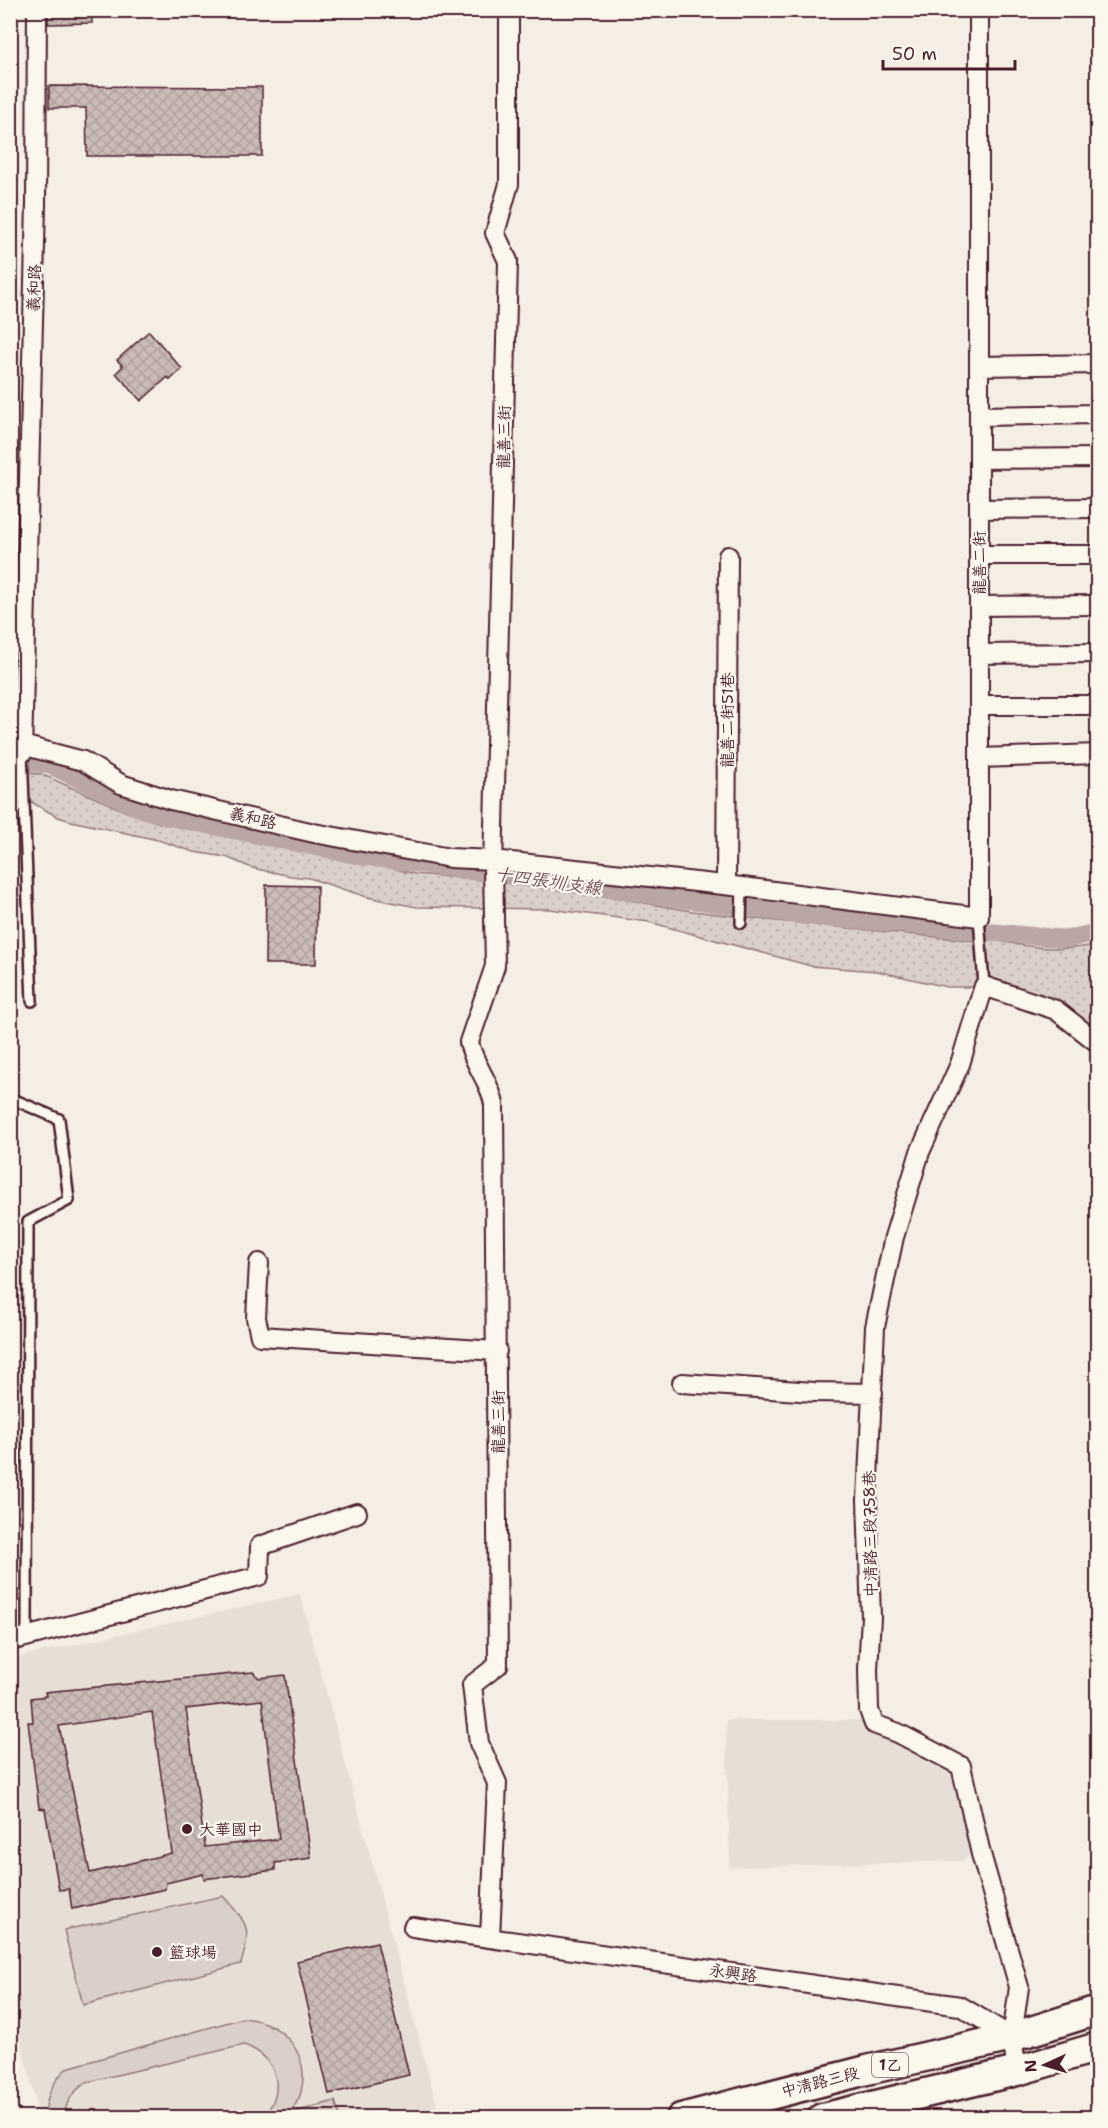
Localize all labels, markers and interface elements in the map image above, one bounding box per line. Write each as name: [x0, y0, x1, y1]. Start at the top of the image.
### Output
scale bar: [883, 33, 1015, 71]
text: 50 m: [892, 42, 937, 66]
street label: 義和路: [23, 264, 45, 312]
street label: 龍善三街: [493, 405, 515, 469]
street label: 龍善二街: [969, 531, 990, 595]
street label: 龍善二街51巷: [717, 672, 738, 768]
street label: 義和路: [227, 802, 279, 834]
water label: 十四張圳支線: [493, 862, 604, 901]
street label: 龍善三街: [488, 1390, 509, 1454]
street label: 中清路三段758巷: [858, 1470, 882, 1598]
place label: 大華國中: [199, 1819, 263, 1840]
marker: 大華國中: [180, 1822, 194, 1836]
place label: 籃球場: [169, 1942, 217, 1963]
marker: 籃球場: [150, 1945, 164, 1959]
street label: 永興路: [708, 1959, 758, 1987]
north arrow: [1015, 2035, 1075, 2095]
road number: 1乙: [872, 2053, 908, 2077]
text: N: [1020, 2059, 1041, 2073]
street label: 中清路三段: [779, 2062, 861, 2102]

